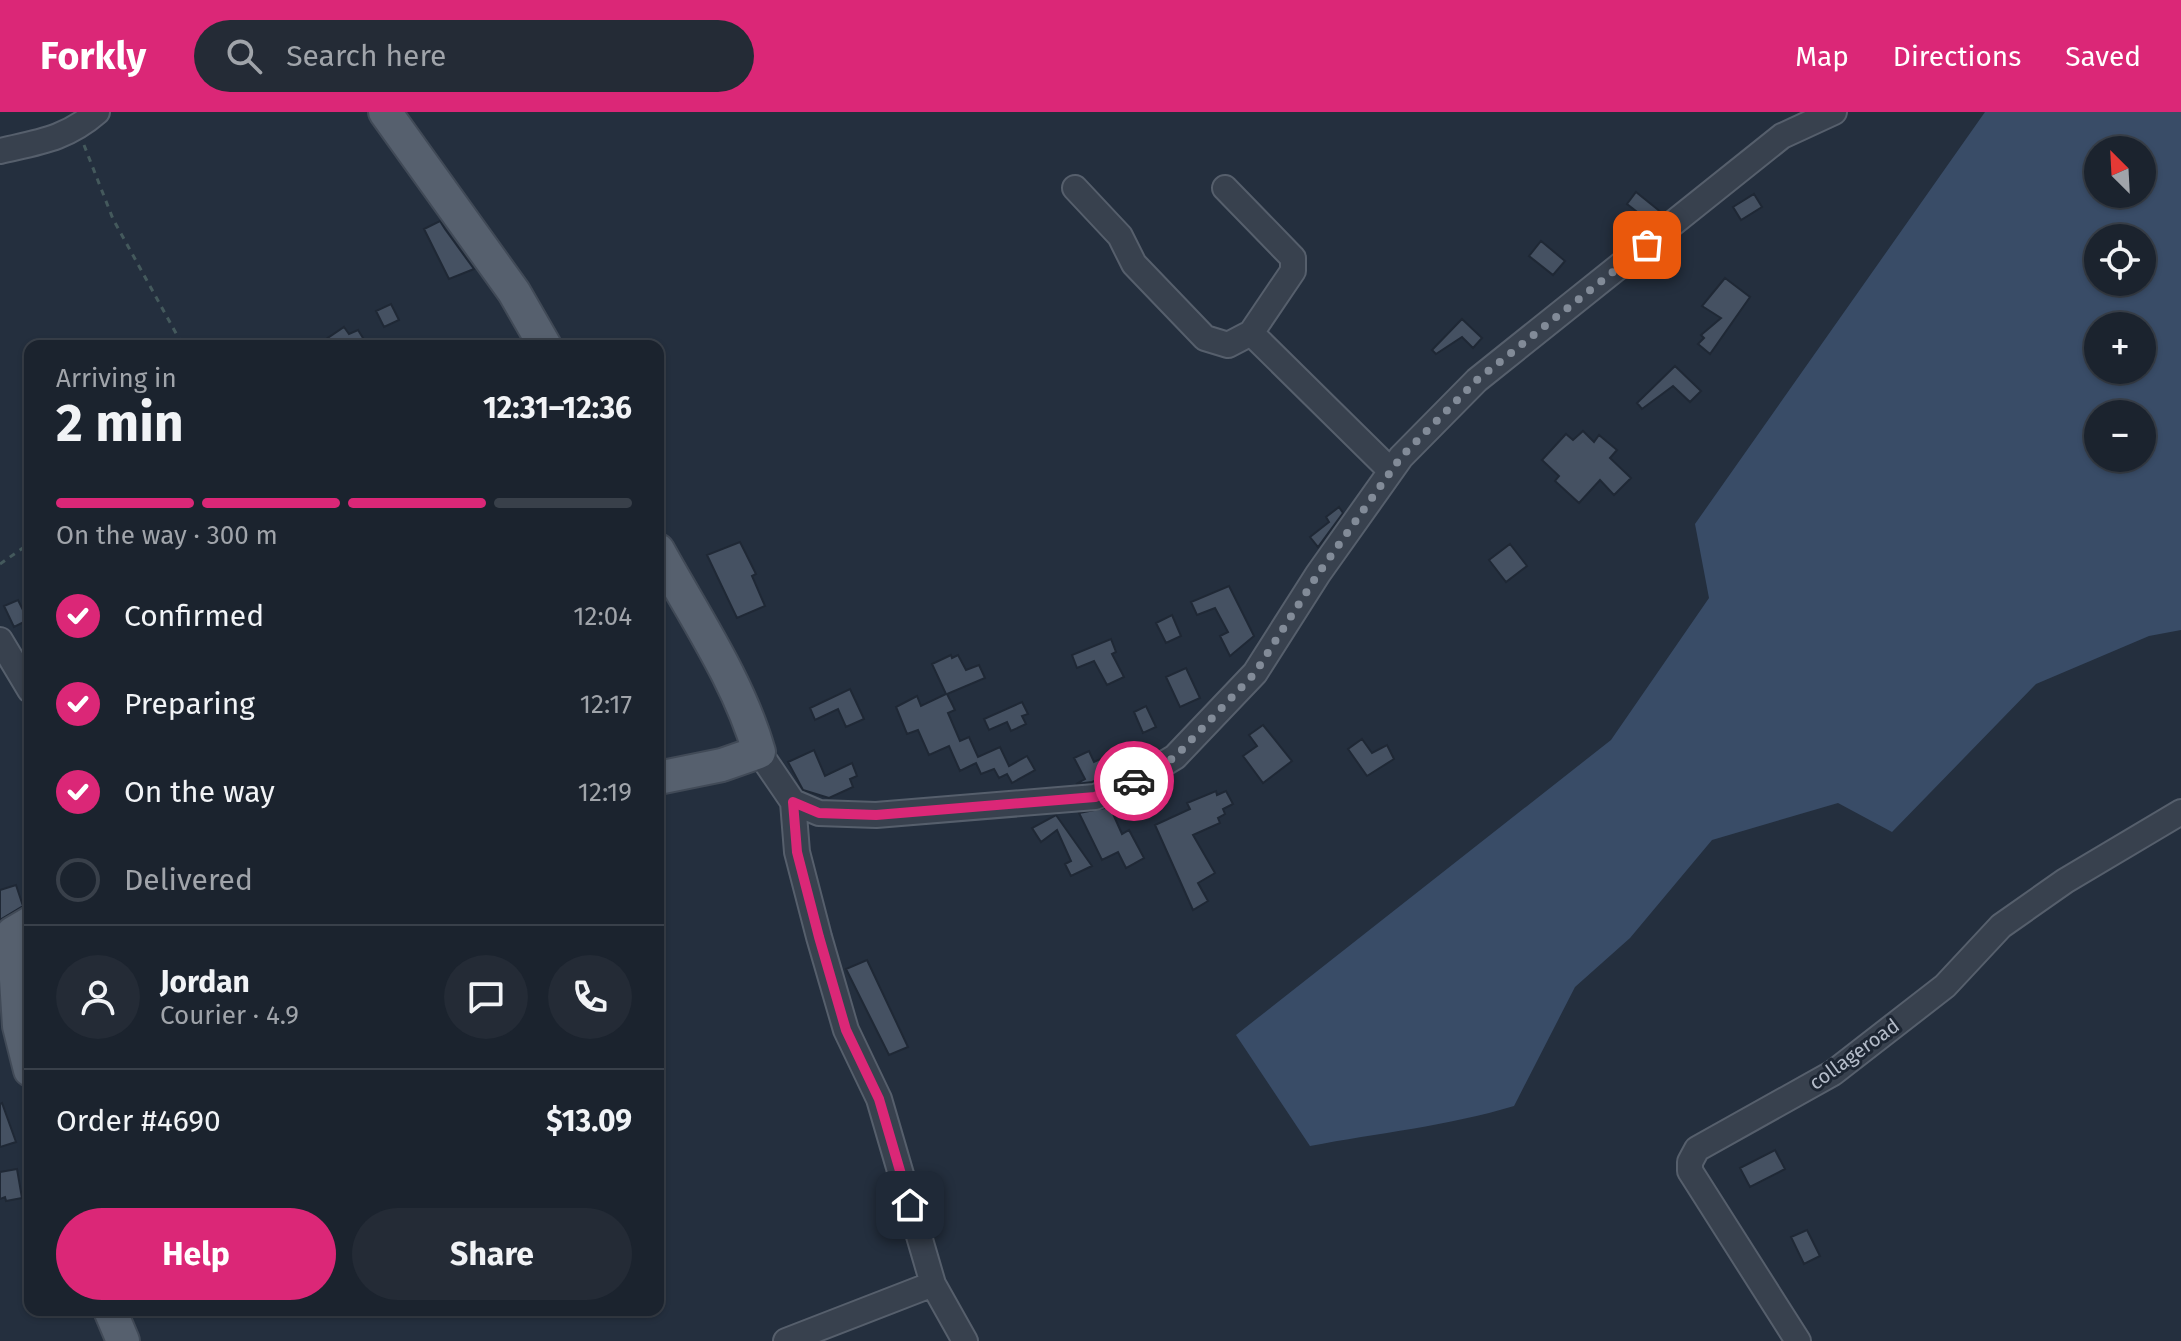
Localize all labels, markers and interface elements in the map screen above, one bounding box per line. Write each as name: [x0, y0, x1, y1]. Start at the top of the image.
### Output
search box: [194, 20, 754, 92]
text: Forkly: [40, 33, 146, 79]
icon: search: [222, 34, 266, 78]
text: Search here: [286, 38, 446, 74]
text: Map: [1795, 40, 1849, 73]
text: Directions: [1893, 40, 2021, 73]
text: Saved: [2065, 40, 2141, 73]
north arrow: [2084, 136, 2156, 208]
map controls: [2084, 136, 2156, 472]
pin: [1613, 211, 1681, 279]
icon: bag: [1625, 223, 1669, 267]
button: locate: [2084, 224, 2156, 296]
button: +: [2084, 312, 2156, 384]
text: Arriving in: [56, 363, 177, 394]
text: 12:31–12:36: [483, 390, 632, 426]
text: 2 min: [56, 392, 184, 455]
button: −: [2084, 400, 2156, 472]
text: On the way · 300 m: [56, 520, 278, 551]
icon: check: [56, 594, 100, 638]
text: Confirmed: [124, 598, 264, 634]
text: 12:04: [573, 601, 632, 632]
icon: check: [56, 682, 100, 726]
text: Preparing: [124, 686, 255, 722]
text: 12:17: [580, 689, 632, 720]
courier: [1094, 741, 1174, 821]
icon: car: [1112, 759, 1156, 803]
icon: check: [56, 770, 100, 814]
text: On the way: [124, 774, 275, 810]
text: 12:19: [578, 777, 632, 808]
text: Delivered: [124, 862, 253, 898]
button: person: [56, 955, 140, 1039]
button: chat: [444, 955, 528, 1039]
button: phone: [548, 955, 632, 1039]
text: Jordan: [160, 964, 250, 1000]
text: Courier · 4.9: [160, 1000, 299, 1031]
street label: collageroad: [1804, 1013, 1904, 1095]
text: Order #4690: [56, 1103, 221, 1139]
text: $13.09: [546, 1103, 632, 1139]
pin: [876, 1171, 944, 1239]
icon: home: [888, 1183, 932, 1227]
button: Help: [56, 1208, 336, 1300]
button: Share: [352, 1208, 632, 1300]

